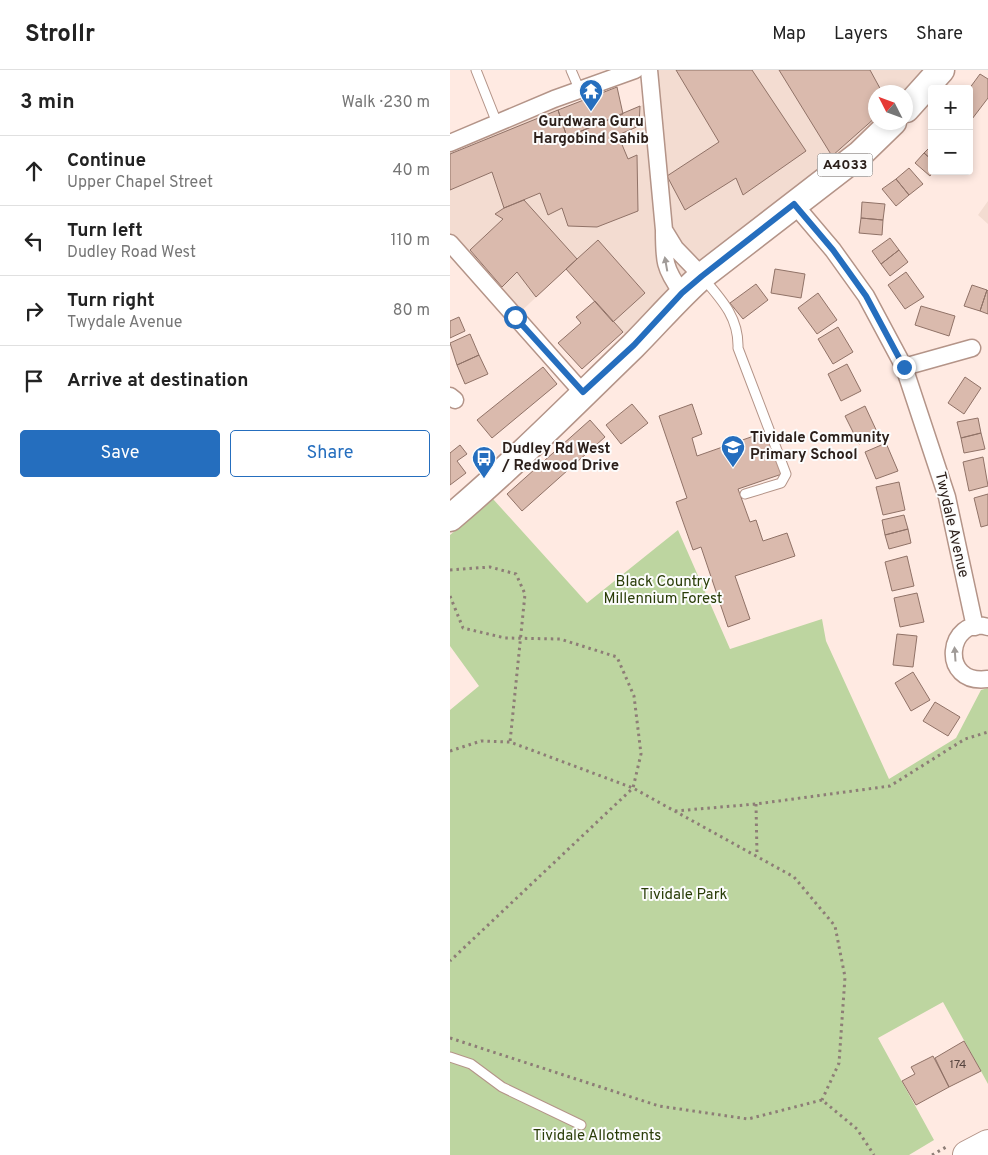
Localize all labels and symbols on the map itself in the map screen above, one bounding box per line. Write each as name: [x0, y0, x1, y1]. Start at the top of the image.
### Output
temple icon: Gurdwara Guru Hargobind Sahib: [578, 78, 604, 112]
north arrow: [868, 85, 913, 130]
place label: Gurdwara Guru Hargobind Sahib: [533, 113, 649, 149]
road number: A4033: [818, 154, 872, 176]
one-way arrow: [661, 256, 669, 272]
route start: [504, 306, 527, 329]
route end: [893, 356, 916, 379]
place label: Tividale Community Primary School: [750, 429, 890, 465]
school or university icon: Tividale Community Primary School: [720, 434, 746, 468]
place label: Dudley Rd West / Redwood Drive: [501, 440, 619, 476]
bus stop icon: Dudley Rd West / Redwood Drive: [471, 445, 497, 479]
street label: Twydale Avenue: [930, 470, 972, 580]
park label: Black Country Millennium Forest: [603, 573, 723, 609]
one-way arrow: [950, 646, 958, 662]
park label: Tividale Park: [641, 886, 727, 905]
house number: 174: [950, 1057, 966, 1073]
park label: Tividale Allotments: [533, 1127, 661, 1146]

